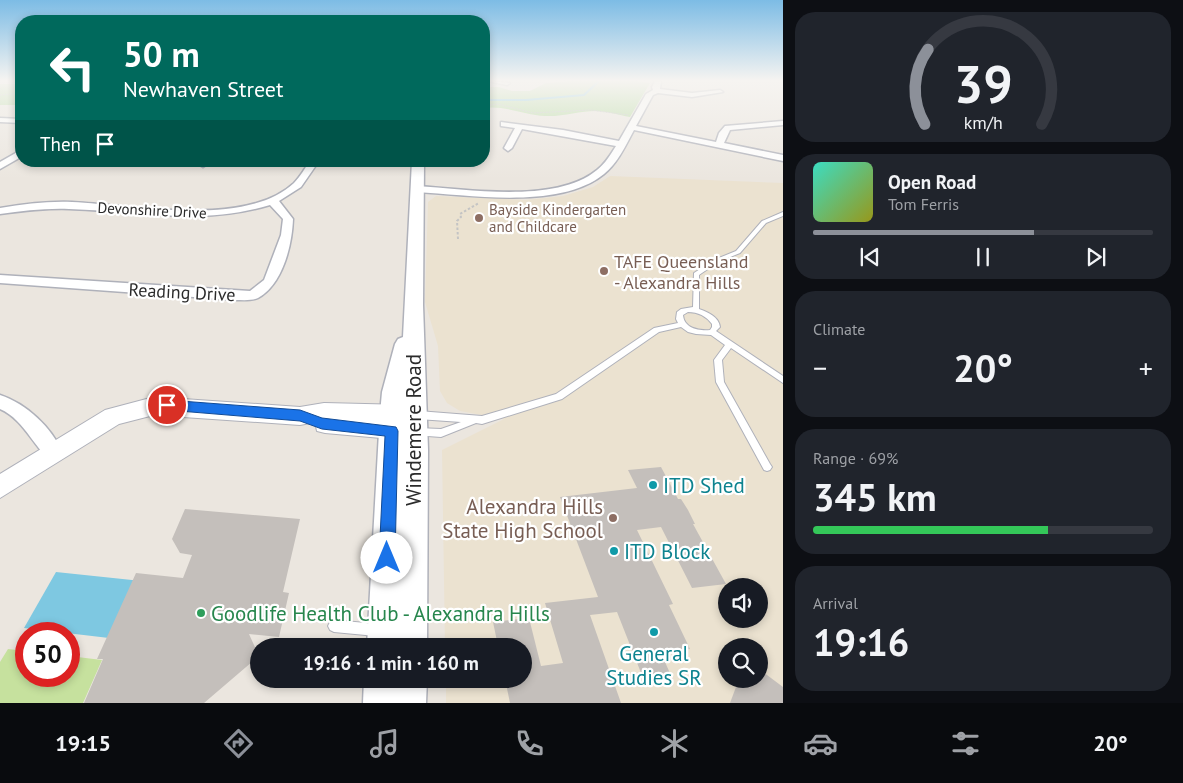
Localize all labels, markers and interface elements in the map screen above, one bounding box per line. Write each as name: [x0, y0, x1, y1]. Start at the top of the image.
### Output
text: 50 m: [123, 31, 200, 77]
icon: left: [40, 35, 105, 100]
text: 39: [954, 50, 1012, 117]
text: Newhaven Street: [123, 75, 284, 103]
text: km/h: [963, 111, 1003, 134]
icon: arrive: [91, 130, 119, 158]
text: Then: [40, 132, 81, 156]
text: Open Road: [888, 170, 976, 194]
text: Tom Ferris: [888, 194, 959, 214]
street label: Devonshire Drive: [97, 198, 207, 222]
place label: Bayside Kindergarten and Childcare: [489, 200, 626, 236]
marker: Bayside Kindergarten and Childcare: [473, 212, 485, 224]
icon: previous: [856, 243, 884, 271]
icon: pause: [969, 243, 997, 271]
icon: next: [1082, 243, 1110, 271]
place label: TAFE Queensland - Alexandra Hills: [614, 250, 748, 294]
marker: TAFE Queensland - Alexandra Hills: [598, 265, 610, 277]
street label: Reading Drive: [128, 278, 236, 306]
text: Climate: [813, 319, 865, 339]
text: 20°: [953, 343, 1013, 392]
text: −: [813, 349, 827, 386]
text: +: [1139, 349, 1153, 386]
street label: Windemere Road: [400, 354, 427, 506]
pin: [146, 384, 188, 426]
icon: arrive: [153, 391, 181, 419]
text: Range · 69%: [813, 448, 898, 468]
place label: ITD Shed: [663, 472, 745, 499]
text: 345 km: [813, 472, 937, 521]
marker: ITD Shed: [647, 479, 659, 491]
place label: Alexandra Hills State High School: [442, 493, 603, 544]
marker: Alexandra Hills State High School: [607, 512, 619, 524]
position arrow: [360, 531, 412, 583]
place label: ITD Block: [624, 538, 710, 565]
marker: ITD Block: [608, 545, 620, 557]
map controls: [718, 578, 768, 688]
button: sound: [718, 578, 768, 628]
text: Arrival: [813, 593, 858, 613]
place label: Goodlife Health Club - Alexandra Hills: [211, 600, 550, 627]
marker: Goodlife Health Club - Alexandra Hills: [195, 607, 207, 619]
text: 19:16: [813, 617, 909, 666]
speed limit sign: 50: [15, 622, 80, 687]
marker: General Studies SR: [648, 626, 660, 638]
button: search: [718, 638, 768, 688]
place label: General Studies SR: [606, 640, 702, 691]
text: 19:16 · 1 min · 160 m: [303, 651, 479, 675]
icon: directions: [221, 726, 256, 761]
icon: music: [367, 726, 402, 761]
icon: phone: [512, 726, 547, 761]
icon: climate: [657, 726, 692, 761]
icon: car: [803, 726, 838, 761]
icon: filters: [948, 726, 983, 761]
text: 19:15: [55, 729, 111, 757]
text: 20°: [1093, 729, 1128, 757]

